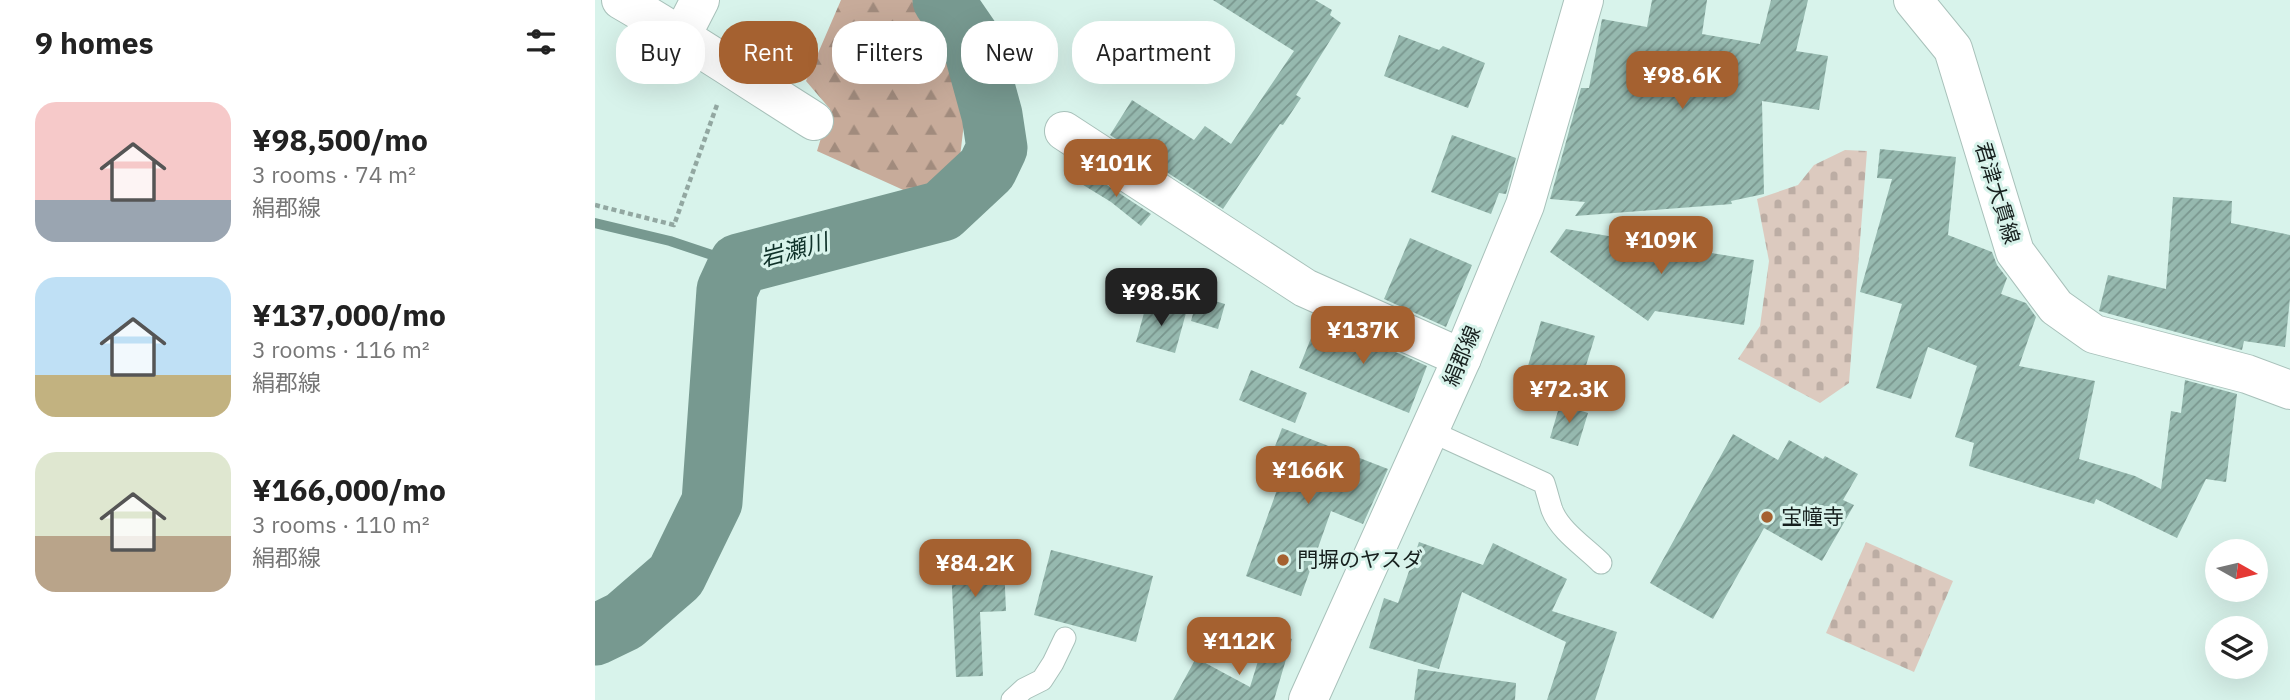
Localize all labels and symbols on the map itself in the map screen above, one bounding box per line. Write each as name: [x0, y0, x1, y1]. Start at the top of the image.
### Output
pin: ¥98.6K: [1625, 52, 1739, 111]
street label: 君津大貫線: [1969, 138, 2027, 247]
pin: ¥101K: [1067, 140, 1165, 199]
pin: ¥109K: [1612, 216, 1710, 276]
water label: 岩瀬川: [757, 225, 834, 272]
pin: ¥98.5K: [1104, 268, 1218, 328]
pin: ¥137K: [1314, 306, 1412, 366]
street label: 絹郡線: [1436, 321, 1486, 390]
pin: ¥72.3K: [1512, 366, 1626, 425]
pin: ¥166K: [1259, 447, 1357, 506]
place label: 宝幢寺: [1781, 502, 1844, 530]
marker: 宝幢寺: [1759, 509, 1775, 525]
north arrow: [2205, 539, 2268, 602]
pin: ¥84.2K: [918, 540, 1032, 599]
place label: 門塀のヤスダ: [1297, 545, 1423, 573]
marker: 門塀のヤスダ: [1275, 552, 1291, 568]
pin: ¥112K: [1190, 618, 1288, 677]

